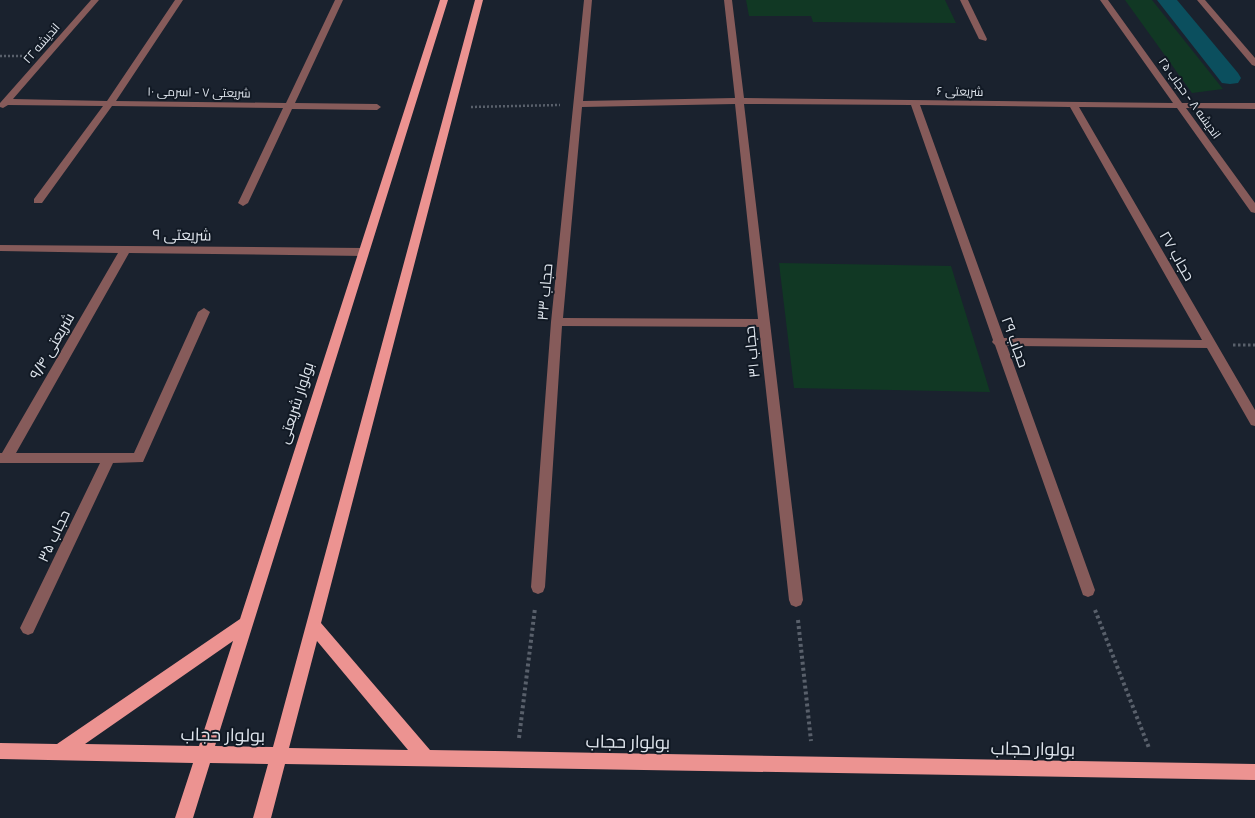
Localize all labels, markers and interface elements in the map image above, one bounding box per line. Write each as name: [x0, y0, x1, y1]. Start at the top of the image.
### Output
street label: اندیشه ۲۲: [19, 20, 63, 66]
street label: اندیشه ۸ - حجاب ۲۵: [1156, 55, 1224, 141]
street label: شریعتی ۶: [936, 83, 984, 99]
street label: شریعتی ۷ - اسرمی ۱۰: [147, 84, 251, 100]
street label: شریعتی ۹: [152, 225, 212, 246]
street label: حجاب ۲۷: [1156, 228, 1198, 284]
street label: حجاب ۳۳: [534, 263, 556, 321]
street label: شریعتی ۹/۴: [26, 310, 79, 383]
street label: حجاب ۲۹: [998, 314, 1032, 370]
street label: حجاب ۳۱: [740, 325, 764, 379]
street label: بولوار شریعتی: [274, 360, 319, 446]
street label: حجاب ۳۵: [34, 507, 74, 565]
street label: بولوار حجاب: [181, 723, 265, 747]
street label: بولوار حجاب: [586, 730, 670, 754]
street label: بولوار حجاب: [991, 737, 1075, 761]

